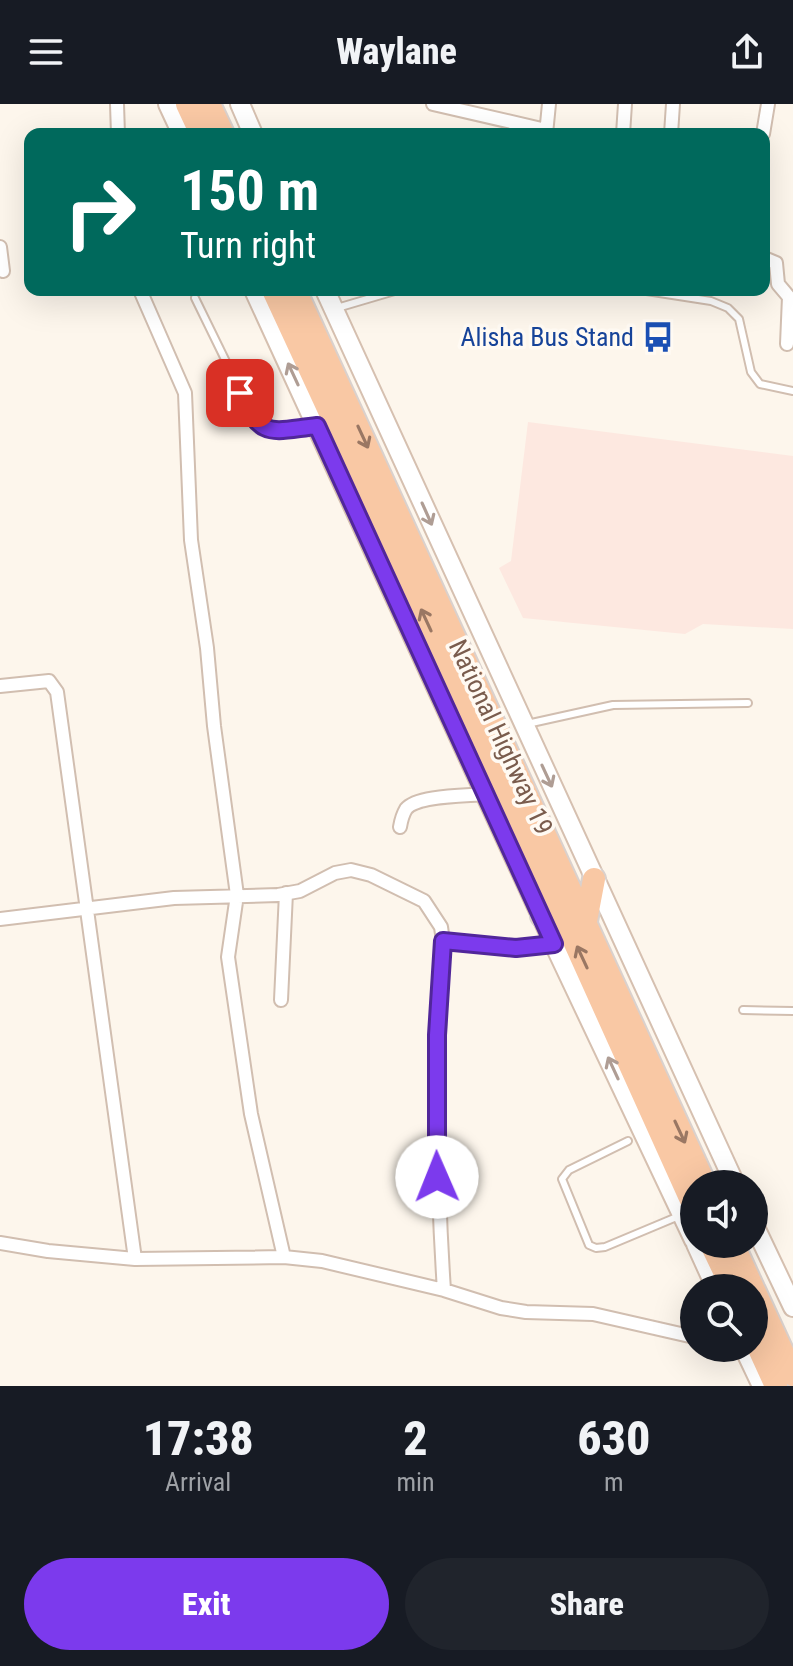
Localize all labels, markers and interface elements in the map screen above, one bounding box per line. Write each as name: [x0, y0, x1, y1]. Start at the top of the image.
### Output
icon: menu: [24, 30, 68, 74]
icon: share: [725, 30, 769, 74]
text: Waylane: [336, 31, 457, 73]
text: 150 m: [180, 158, 319, 224]
icon: right: [48, 160, 152, 264]
text: Turn right: [180, 225, 316, 267]
bus stop icon: Alisha Bus Stand: [641, 320, 675, 354]
place label: Alisha Bus Stand: [461, 322, 634, 352]
pin: [206, 359, 274, 427]
one-way arrow: [285, 362, 300, 386]
icon: arrive: [218, 371, 262, 415]
one-way arrow: [356, 424, 371, 449]
one-way arrow: [420, 501, 435, 526]
one-way arrow: [417, 608, 432, 632]
street label: National Highway 19: [443, 635, 559, 839]
one-way arrow: [540, 763, 555, 787]
one-way arrow: [573, 946, 588, 970]
one-way arrow: [605, 1056, 620, 1080]
one-way arrow: [673, 1120, 688, 1144]
position arrow: [395, 1135, 479, 1219]
map controls: [680, 1170, 768, 1362]
button: sound: [680, 1170, 768, 1258]
button: search: [680, 1274, 768, 1362]
text: 17:38: [143, 1410, 254, 1467]
text: 2: [403, 1410, 428, 1467]
text: 630: [577, 1410, 650, 1467]
text: Arrival: [165, 1467, 231, 1497]
text: min: [396, 1467, 435, 1497]
text: m: [604, 1467, 624, 1497]
button: Exit: [24, 1558, 389, 1650]
button: Share: [405, 1558, 769, 1650]

